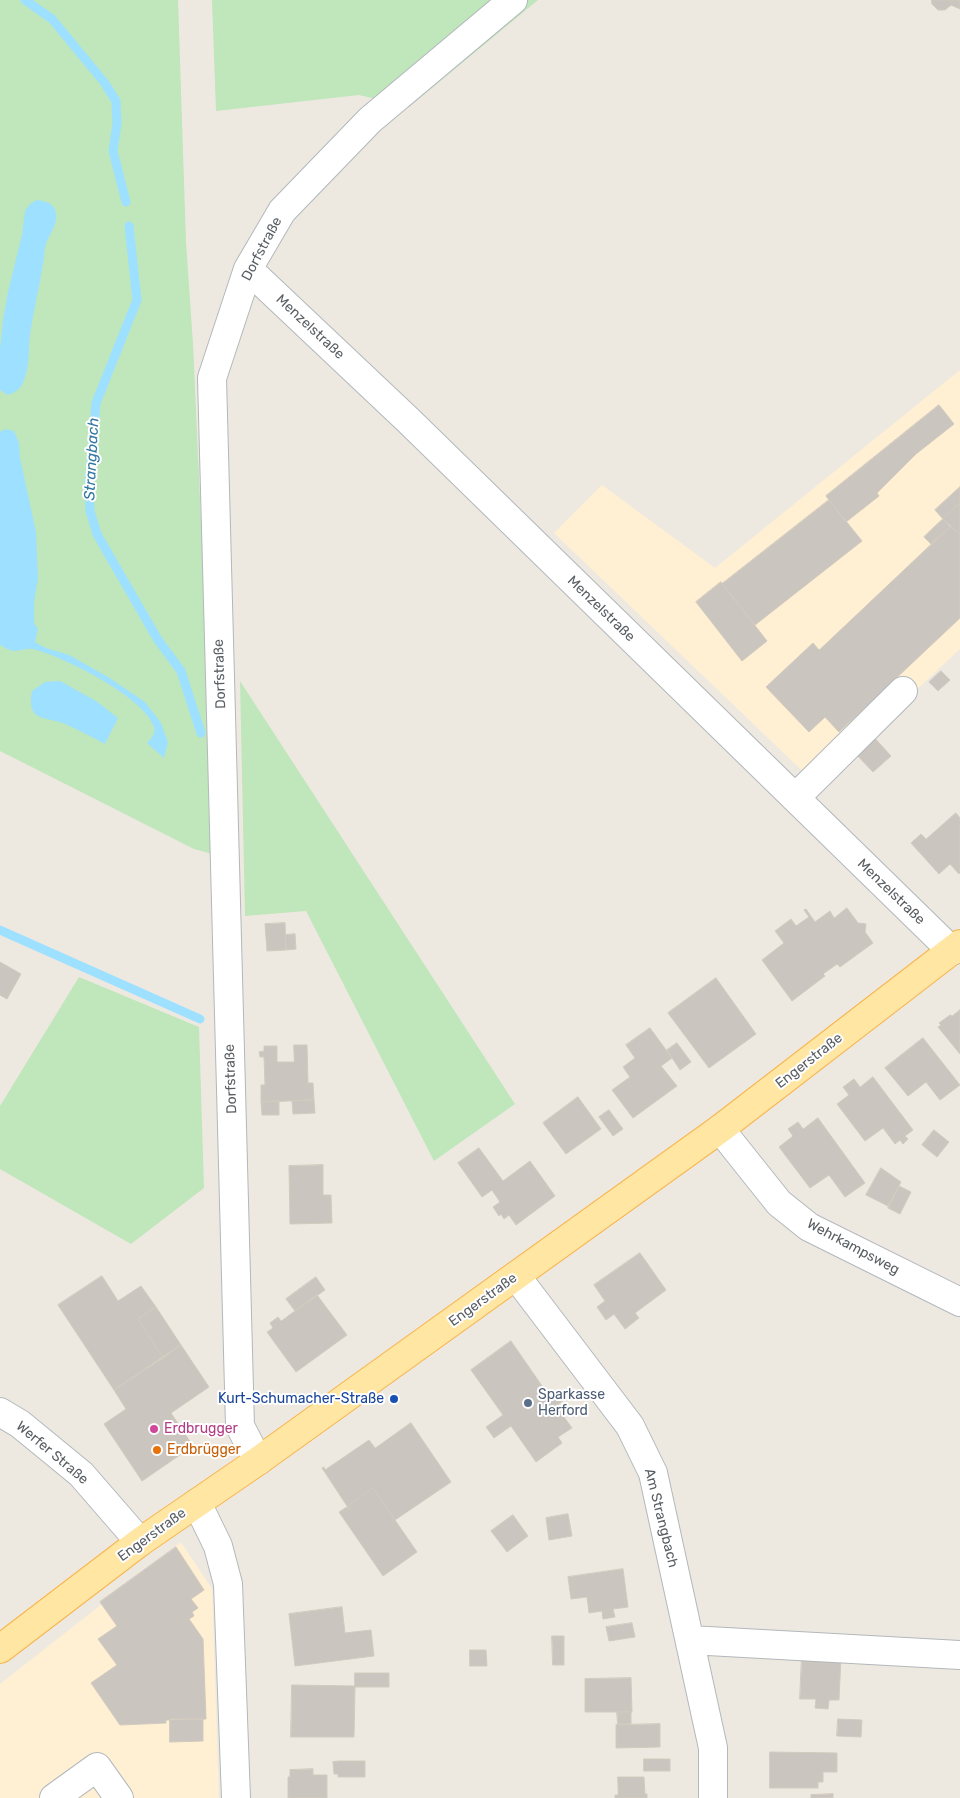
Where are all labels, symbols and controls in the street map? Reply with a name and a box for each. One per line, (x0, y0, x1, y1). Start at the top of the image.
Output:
street label: Dorfstraße (238, 214, 286, 284)
street label: Menzelstraße (272, 291, 348, 363)
water label: Strangbach (81, 417, 103, 501)
street label: Menzelstraße (564, 573, 638, 645)
street label: Dorfstraße (210, 639, 230, 709)
street label: Menzelstraße (854, 856, 928, 928)
street label: Engerstraße (772, 1030, 846, 1092)
street label: Dorfstraße (221, 1044, 241, 1114)
street label: Wehrkampsweg (804, 1216, 902, 1278)
street label: Engerstraße (446, 1270, 520, 1330)
place label: Sparkasse Herford (538, 1387, 605, 1420)
place label: Kurt-Schumacher-Straße (218, 1391, 384, 1407)
marker: Kurt-Schumacher-Straße (388, 1393, 400, 1405)
marker: Sparkasse Herford (522, 1397, 534, 1409)
street label: Werfer Straße (12, 1418, 92, 1488)
place label: Erdbrugger (164, 1421, 238, 1437)
marker: Erdbrugger (148, 1423, 160, 1435)
place label: Erdbrügger (167, 1442, 241, 1458)
marker: Erdbrügger (151, 1444, 163, 1456)
street label: Am Strangbach (641, 1467, 681, 1569)
street label: Engerstraße (115, 1505, 189, 1565)

